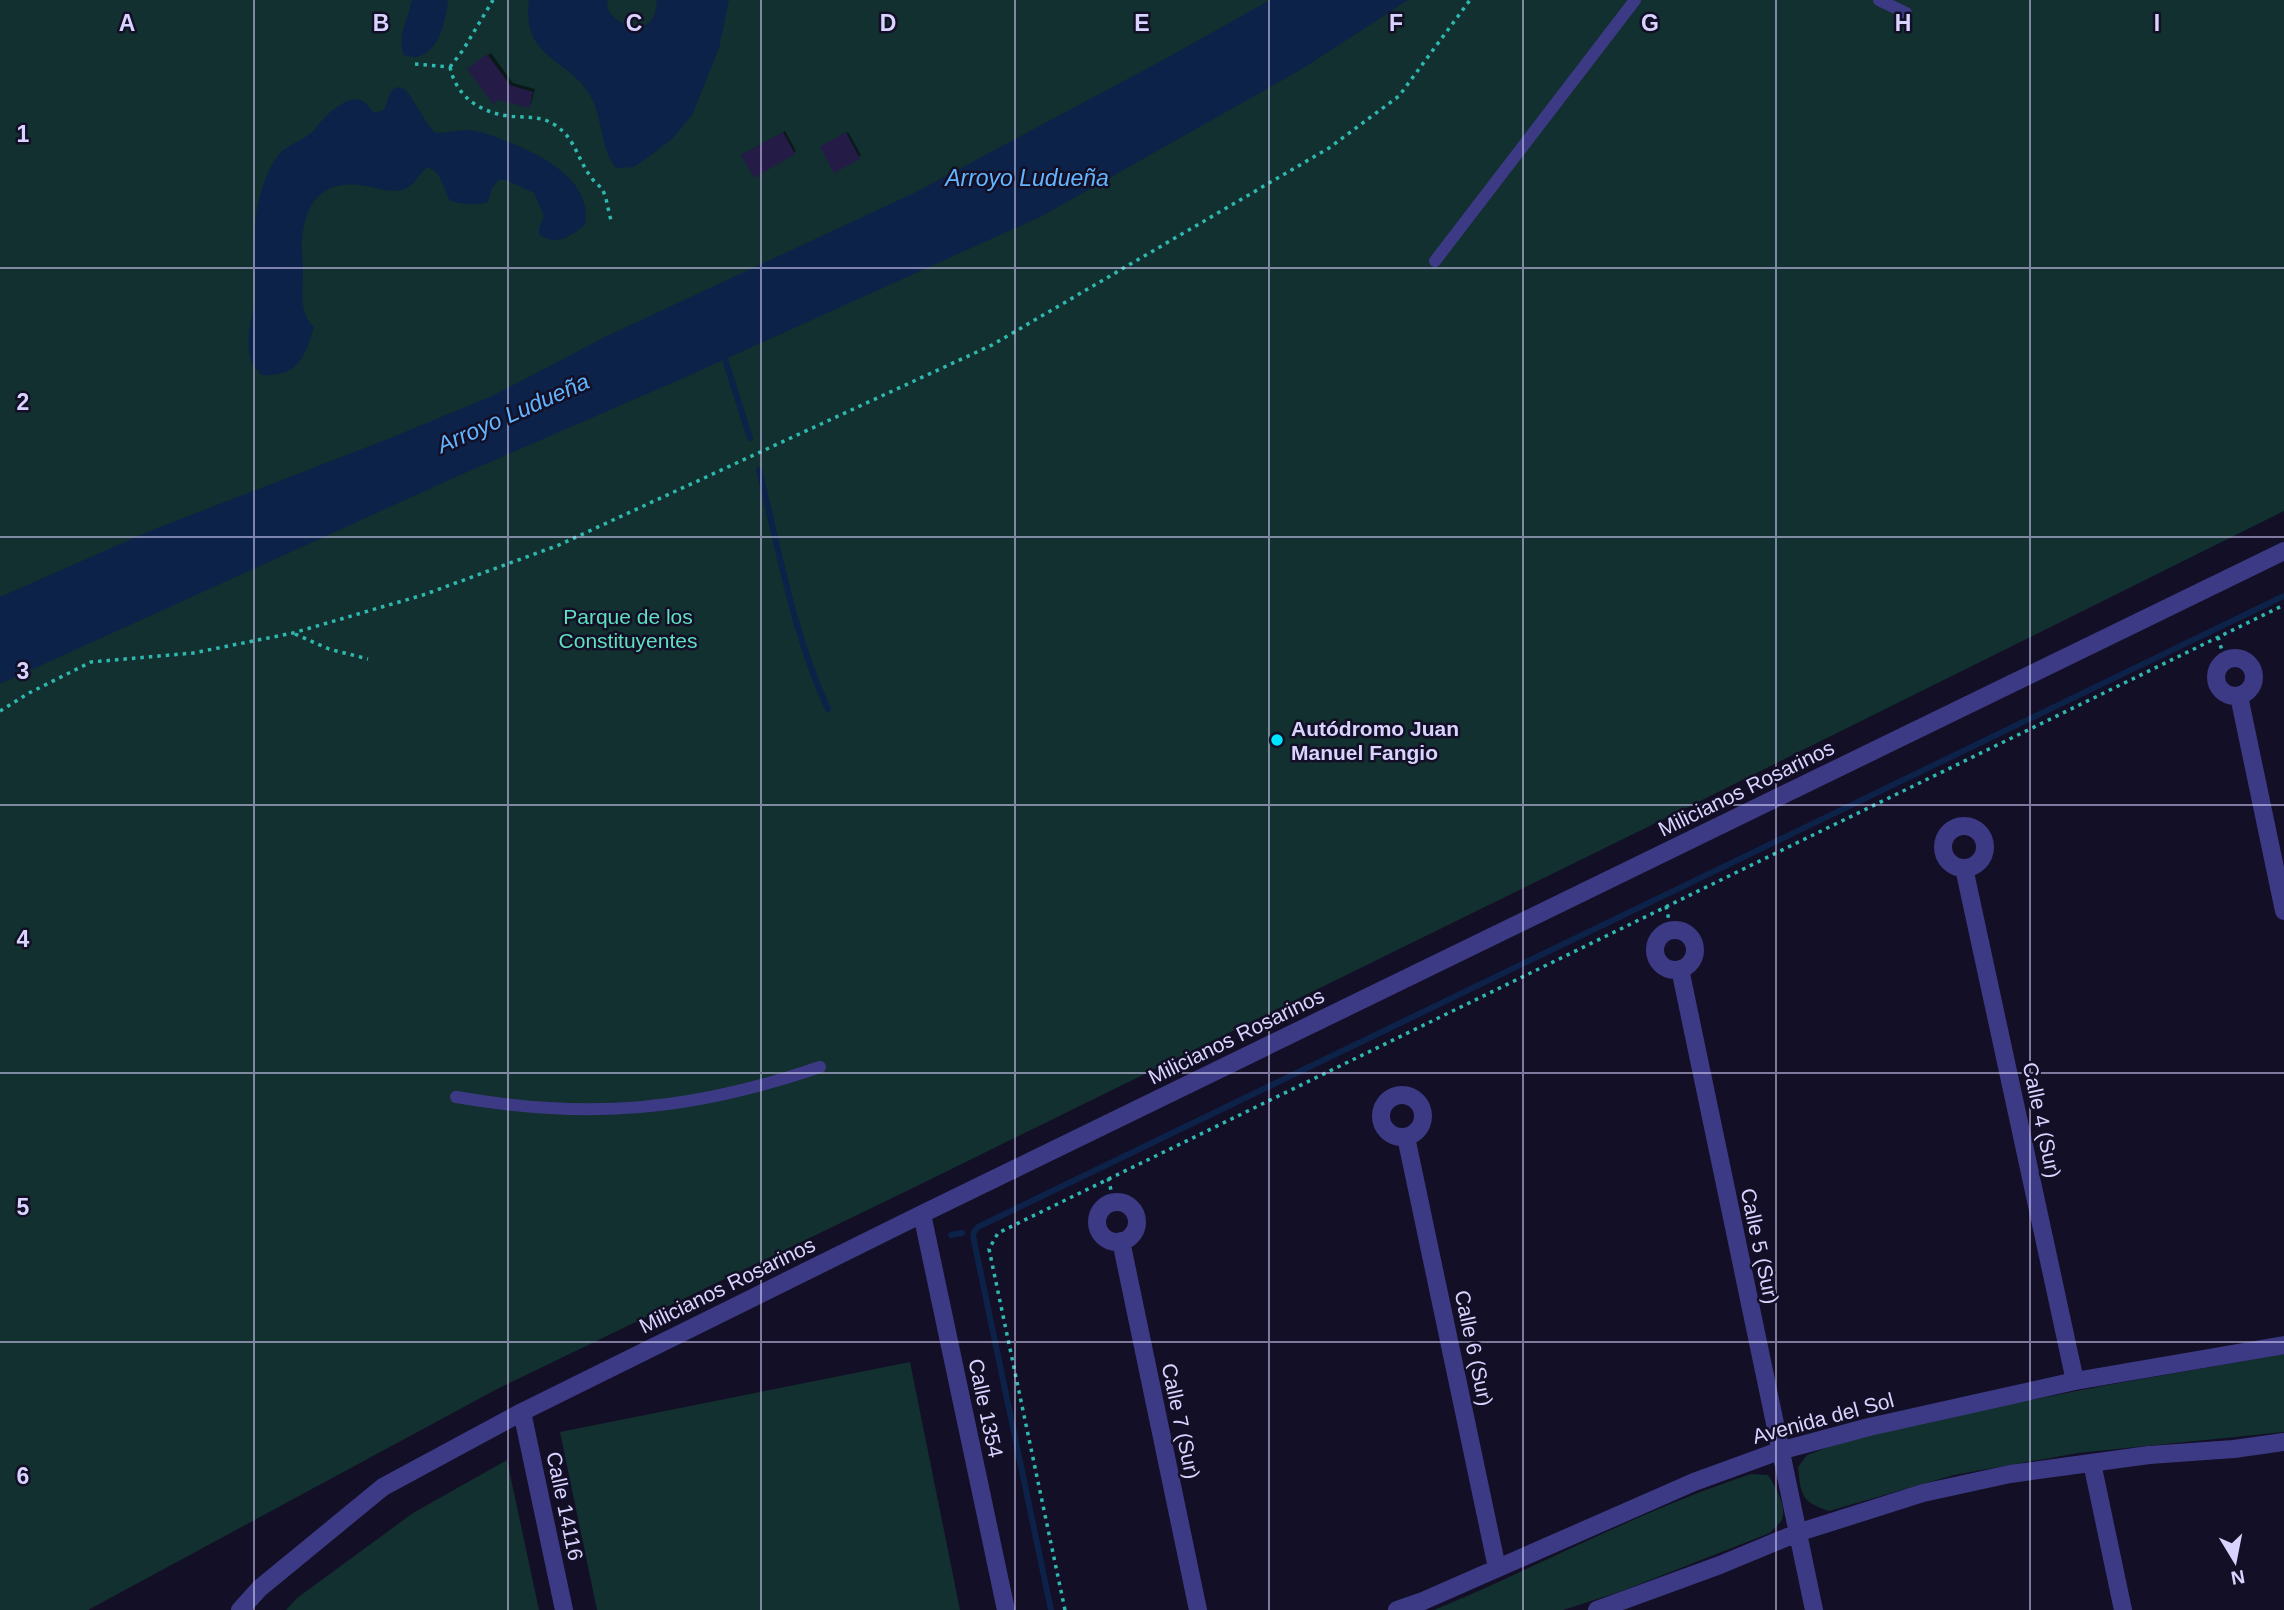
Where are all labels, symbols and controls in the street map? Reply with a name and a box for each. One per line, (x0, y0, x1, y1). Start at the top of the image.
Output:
text: A (119, 10, 135, 36)
text: B (373, 10, 389, 36)
text: C (626, 10, 642, 36)
text: D (880, 10, 896, 36)
text: E (1134, 10, 1150, 36)
text: F (1389, 10, 1403, 36)
text: G (1641, 10, 1659, 36)
text: H (1895, 10, 1911, 36)
text: I (2154, 10, 2160, 36)
text: 1 (17, 121, 30, 147)
water label: Arroyo Ludueña (943, 165, 1109, 191)
water label: Arroyo Ludueña (431, 368, 593, 459)
text: 2 (17, 389, 29, 415)
park label: Parque de los Constituyentes (559, 605, 697, 652)
text: 3 (17, 658, 29, 684)
place label: Autódromo Juan Manuel Fangio (1291, 717, 1459, 764)
marker: Autódromo Juan Manuel Fangio (1269, 732, 1285, 748)
street label: Milicianos Rosarinos (1654, 735, 1838, 841)
text: 4 (17, 926, 30, 952)
street label: Milicianos Rosarinos (1144, 983, 1328, 1089)
street label: Calle 4 (Sur) (2018, 1060, 2066, 1180)
street label: Calle 5 (Sur) (1736, 1186, 1784, 1306)
text: 5 (17, 1194, 30, 1220)
street label: Milicianos Rosarinos (635, 1232, 819, 1338)
street label: Calle 6 (Sur) (1450, 1288, 1498, 1408)
street label: Calle 1354 (964, 1357, 1008, 1460)
street label: Calle 7 (Sur) (1157, 1361, 1205, 1481)
street label: Avenida del Sol (1750, 1388, 1896, 1448)
street label: Calle 14116 (542, 1450, 588, 1562)
text: 6 (17, 1463, 29, 1489)
north arrow (2200, 1526, 2270, 1596)
text: N (2229, 1566, 2246, 1589)

